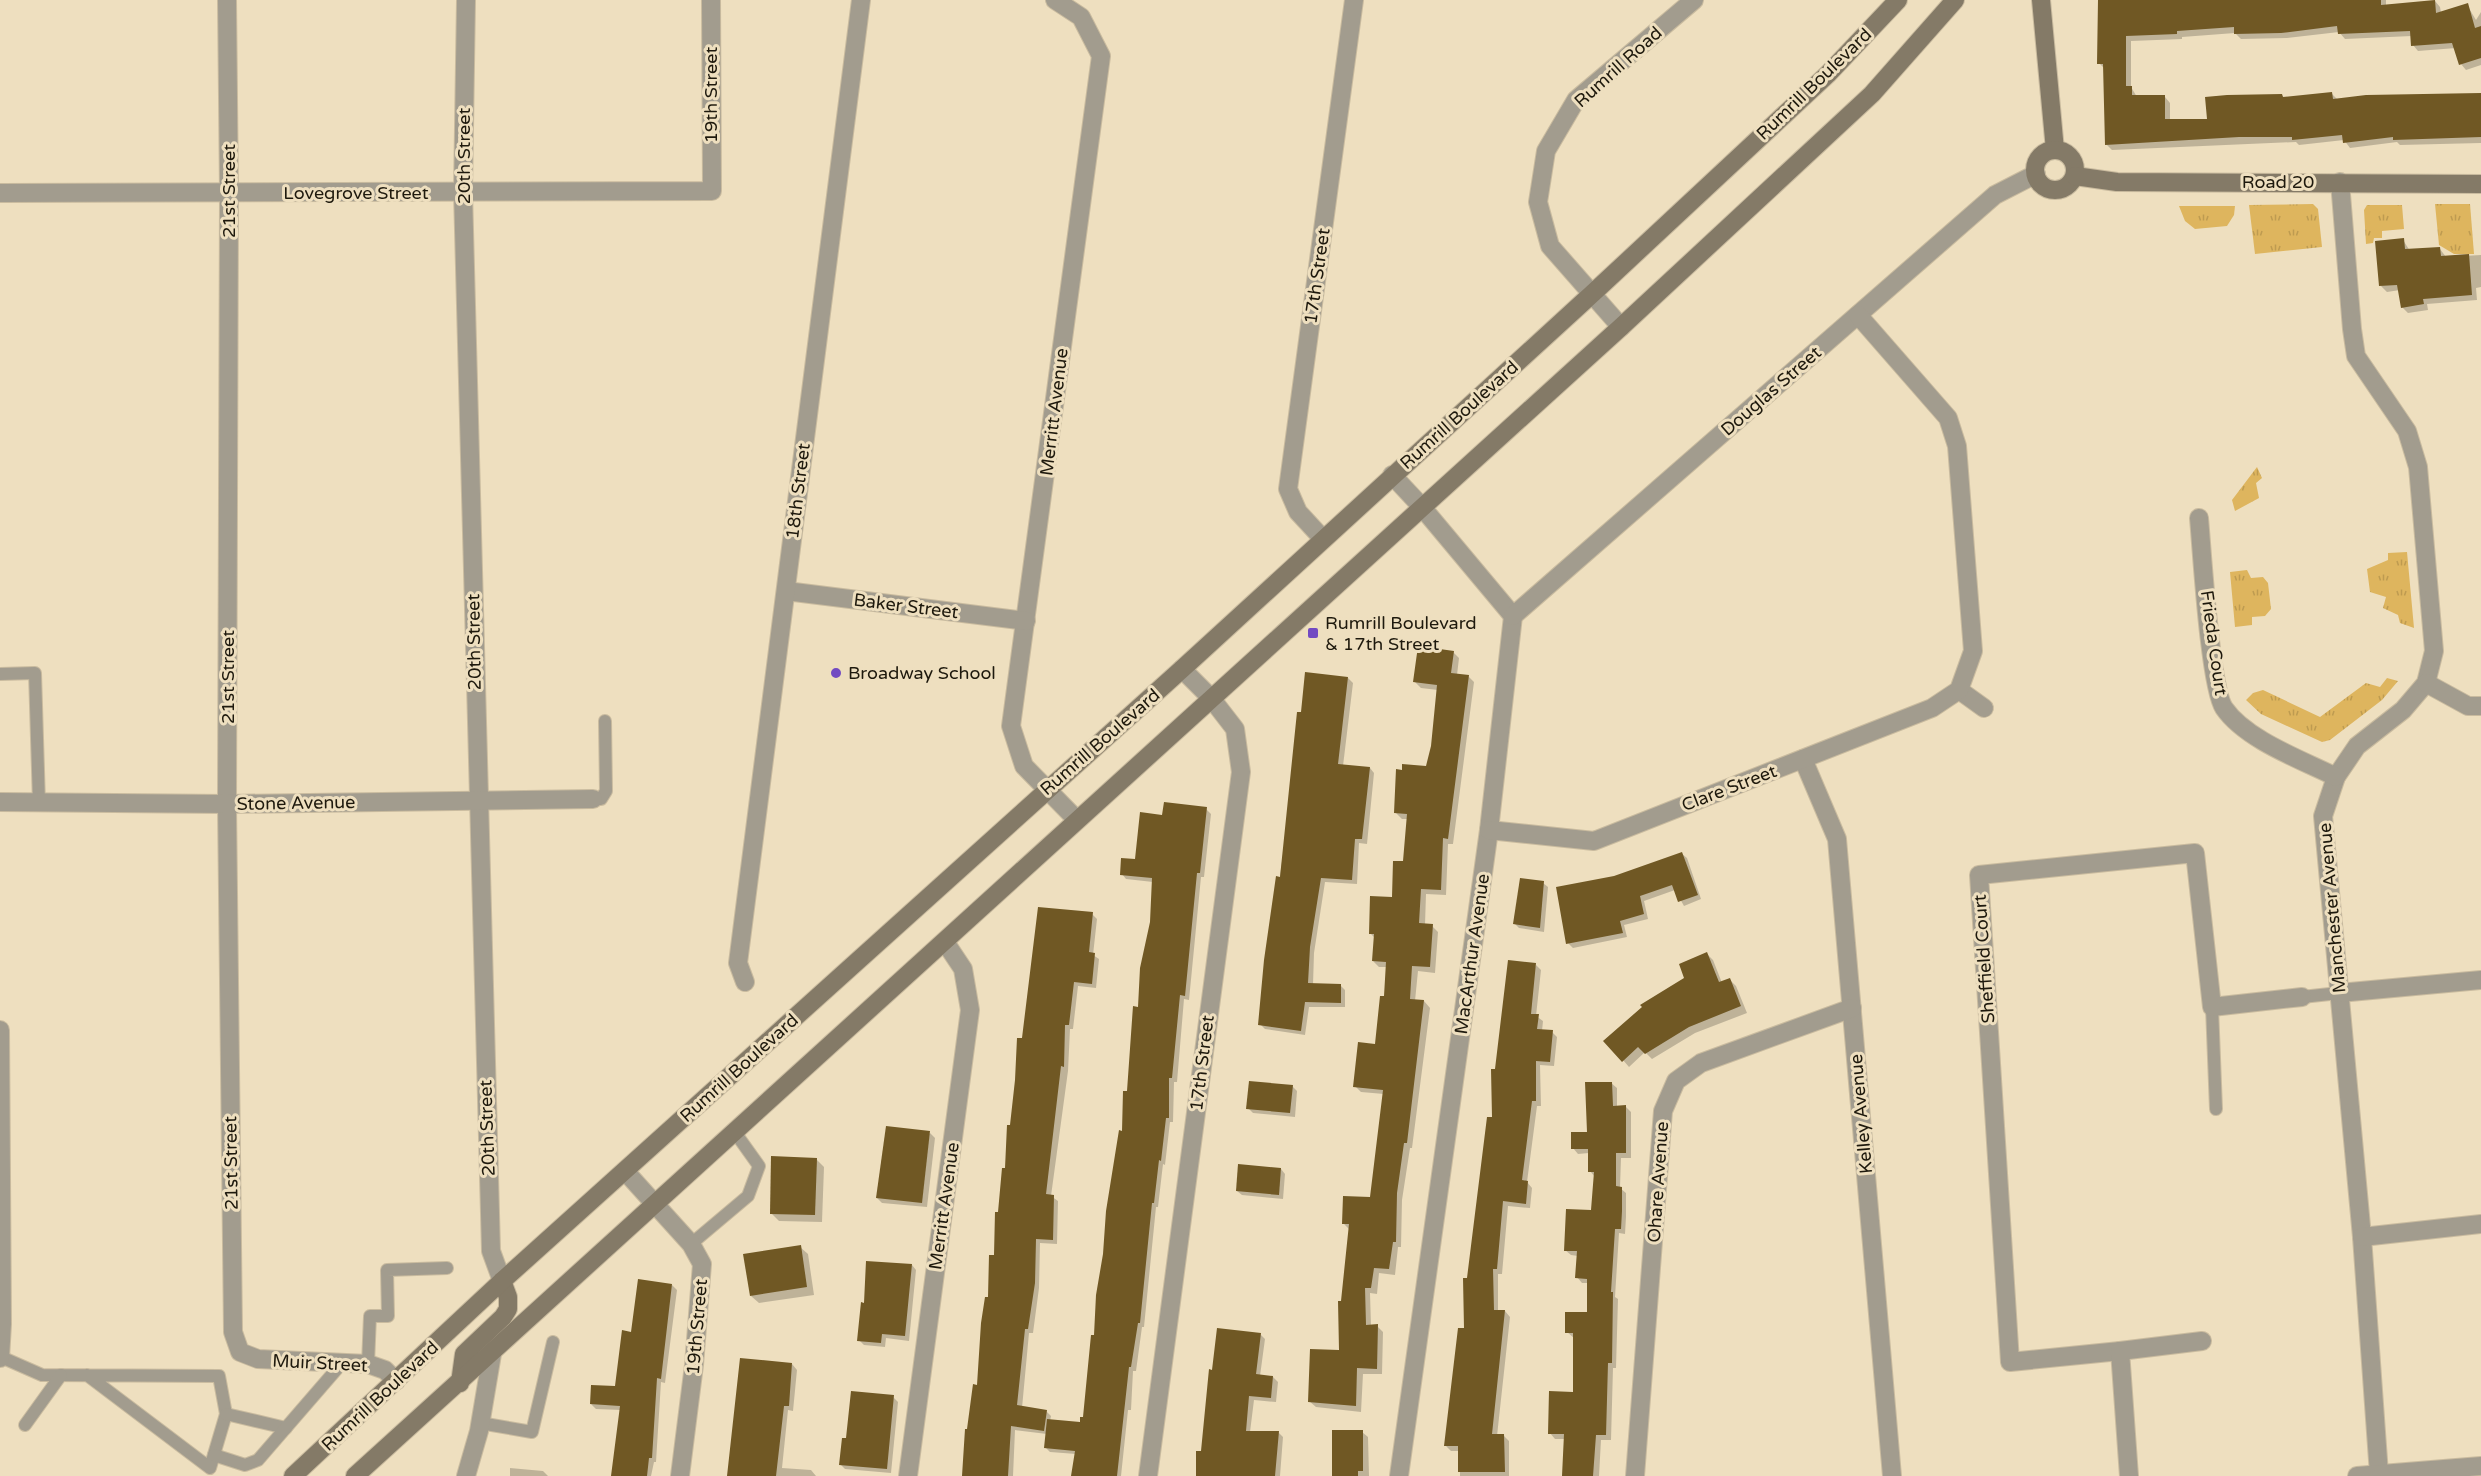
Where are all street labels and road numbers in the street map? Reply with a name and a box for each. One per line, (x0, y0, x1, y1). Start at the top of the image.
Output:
street label: Rumrill Road (1570, 22, 1666, 112)
street label: Rumrill Boulevard (1752, 23, 1876, 145)
street label: 19th Street (700, 47, 722, 143)
street label: 20th Street (453, 108, 475, 204)
street label: 21st Street (218, 144, 240, 238)
street label: Road 20 (2242, 171, 2314, 193)
street label: Lovegrove Street (283, 182, 429, 204)
street label: 17th Street (1299, 227, 1335, 325)
street label: Douglas Street (1716, 341, 1826, 441)
street label: Merritt Avenue (1035, 347, 1073, 477)
street label: Rumrill Boulevard (1395, 356, 1523, 474)
street label: 18th Street (781, 442, 815, 540)
street label: Baker Street (852, 589, 960, 623)
street label: Frieda Court (2196, 589, 2232, 697)
street label: 20th Street (462, 593, 486, 690)
street label: 21st Street (217, 630, 239, 724)
street label: Rumrill Boulevard (1036, 684, 1164, 800)
street label: Clare Street (1678, 760, 1780, 816)
street label: Stone Avenue (236, 791, 356, 815)
street label: Manchester Avenue (2314, 822, 2350, 994)
street label: MacArthur Avenue (1450, 872, 1494, 1036)
street label: Sheffield Court (1969, 894, 1999, 1024)
street label: Rumrill Boulevard (675, 1009, 803, 1127)
street label: 17th Street (1185, 1014, 1219, 1112)
street label: Kelley Avenue (1845, 1053, 1877, 1175)
street label: 20th Street (474, 1079, 500, 1177)
street label: 21st Street (219, 1116, 243, 1210)
street label: Ohare Avenue (1643, 1121, 1673, 1243)
street label: Merritt Avenue (924, 1141, 964, 1271)
street label: 19th Street (682, 1278, 712, 1376)
street label: Rumrill Boulevard (317, 1336, 443, 1456)
street label: Muir Street (272, 1350, 368, 1376)

